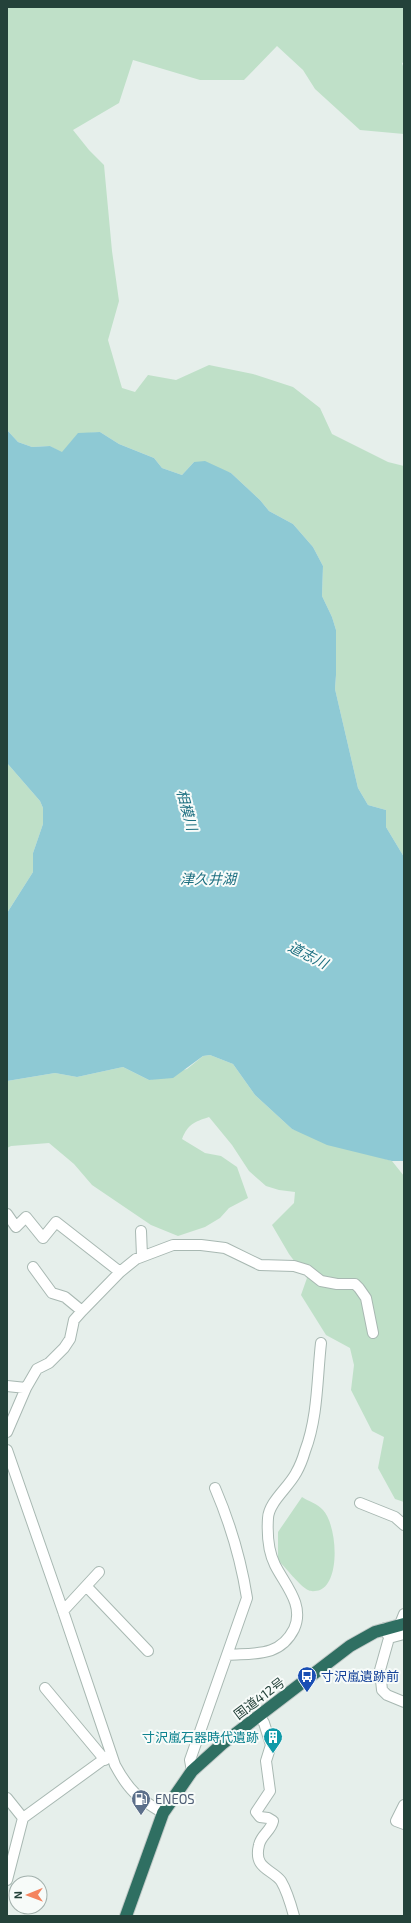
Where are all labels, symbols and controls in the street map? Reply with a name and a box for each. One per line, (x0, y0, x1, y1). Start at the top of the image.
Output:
water label: 相模川 (174, 787, 202, 834)
water label: 津久井湖 (180, 870, 238, 887)
water label: 道志川 (286, 937, 333, 973)
bus stop icon: 寸沢嵐遺跡前 (296, 1665, 318, 1693)
place label: 寸沢嵐遺跡前 (321, 1668, 399, 1684)
street label: 国道412号 (230, 1674, 288, 1722)
building icon: 寸沢嵐石器時代遺跡 (262, 1726, 284, 1754)
place label: 寸沢嵐石器時代遺跡 (142, 1729, 259, 1745)
fuel station icon: ENEOS (130, 1788, 152, 1816)
place label: ENEOS (155, 1791, 195, 1807)
north arrow (8, 1875, 48, 1915)
text: N (11, 1891, 24, 1899)

